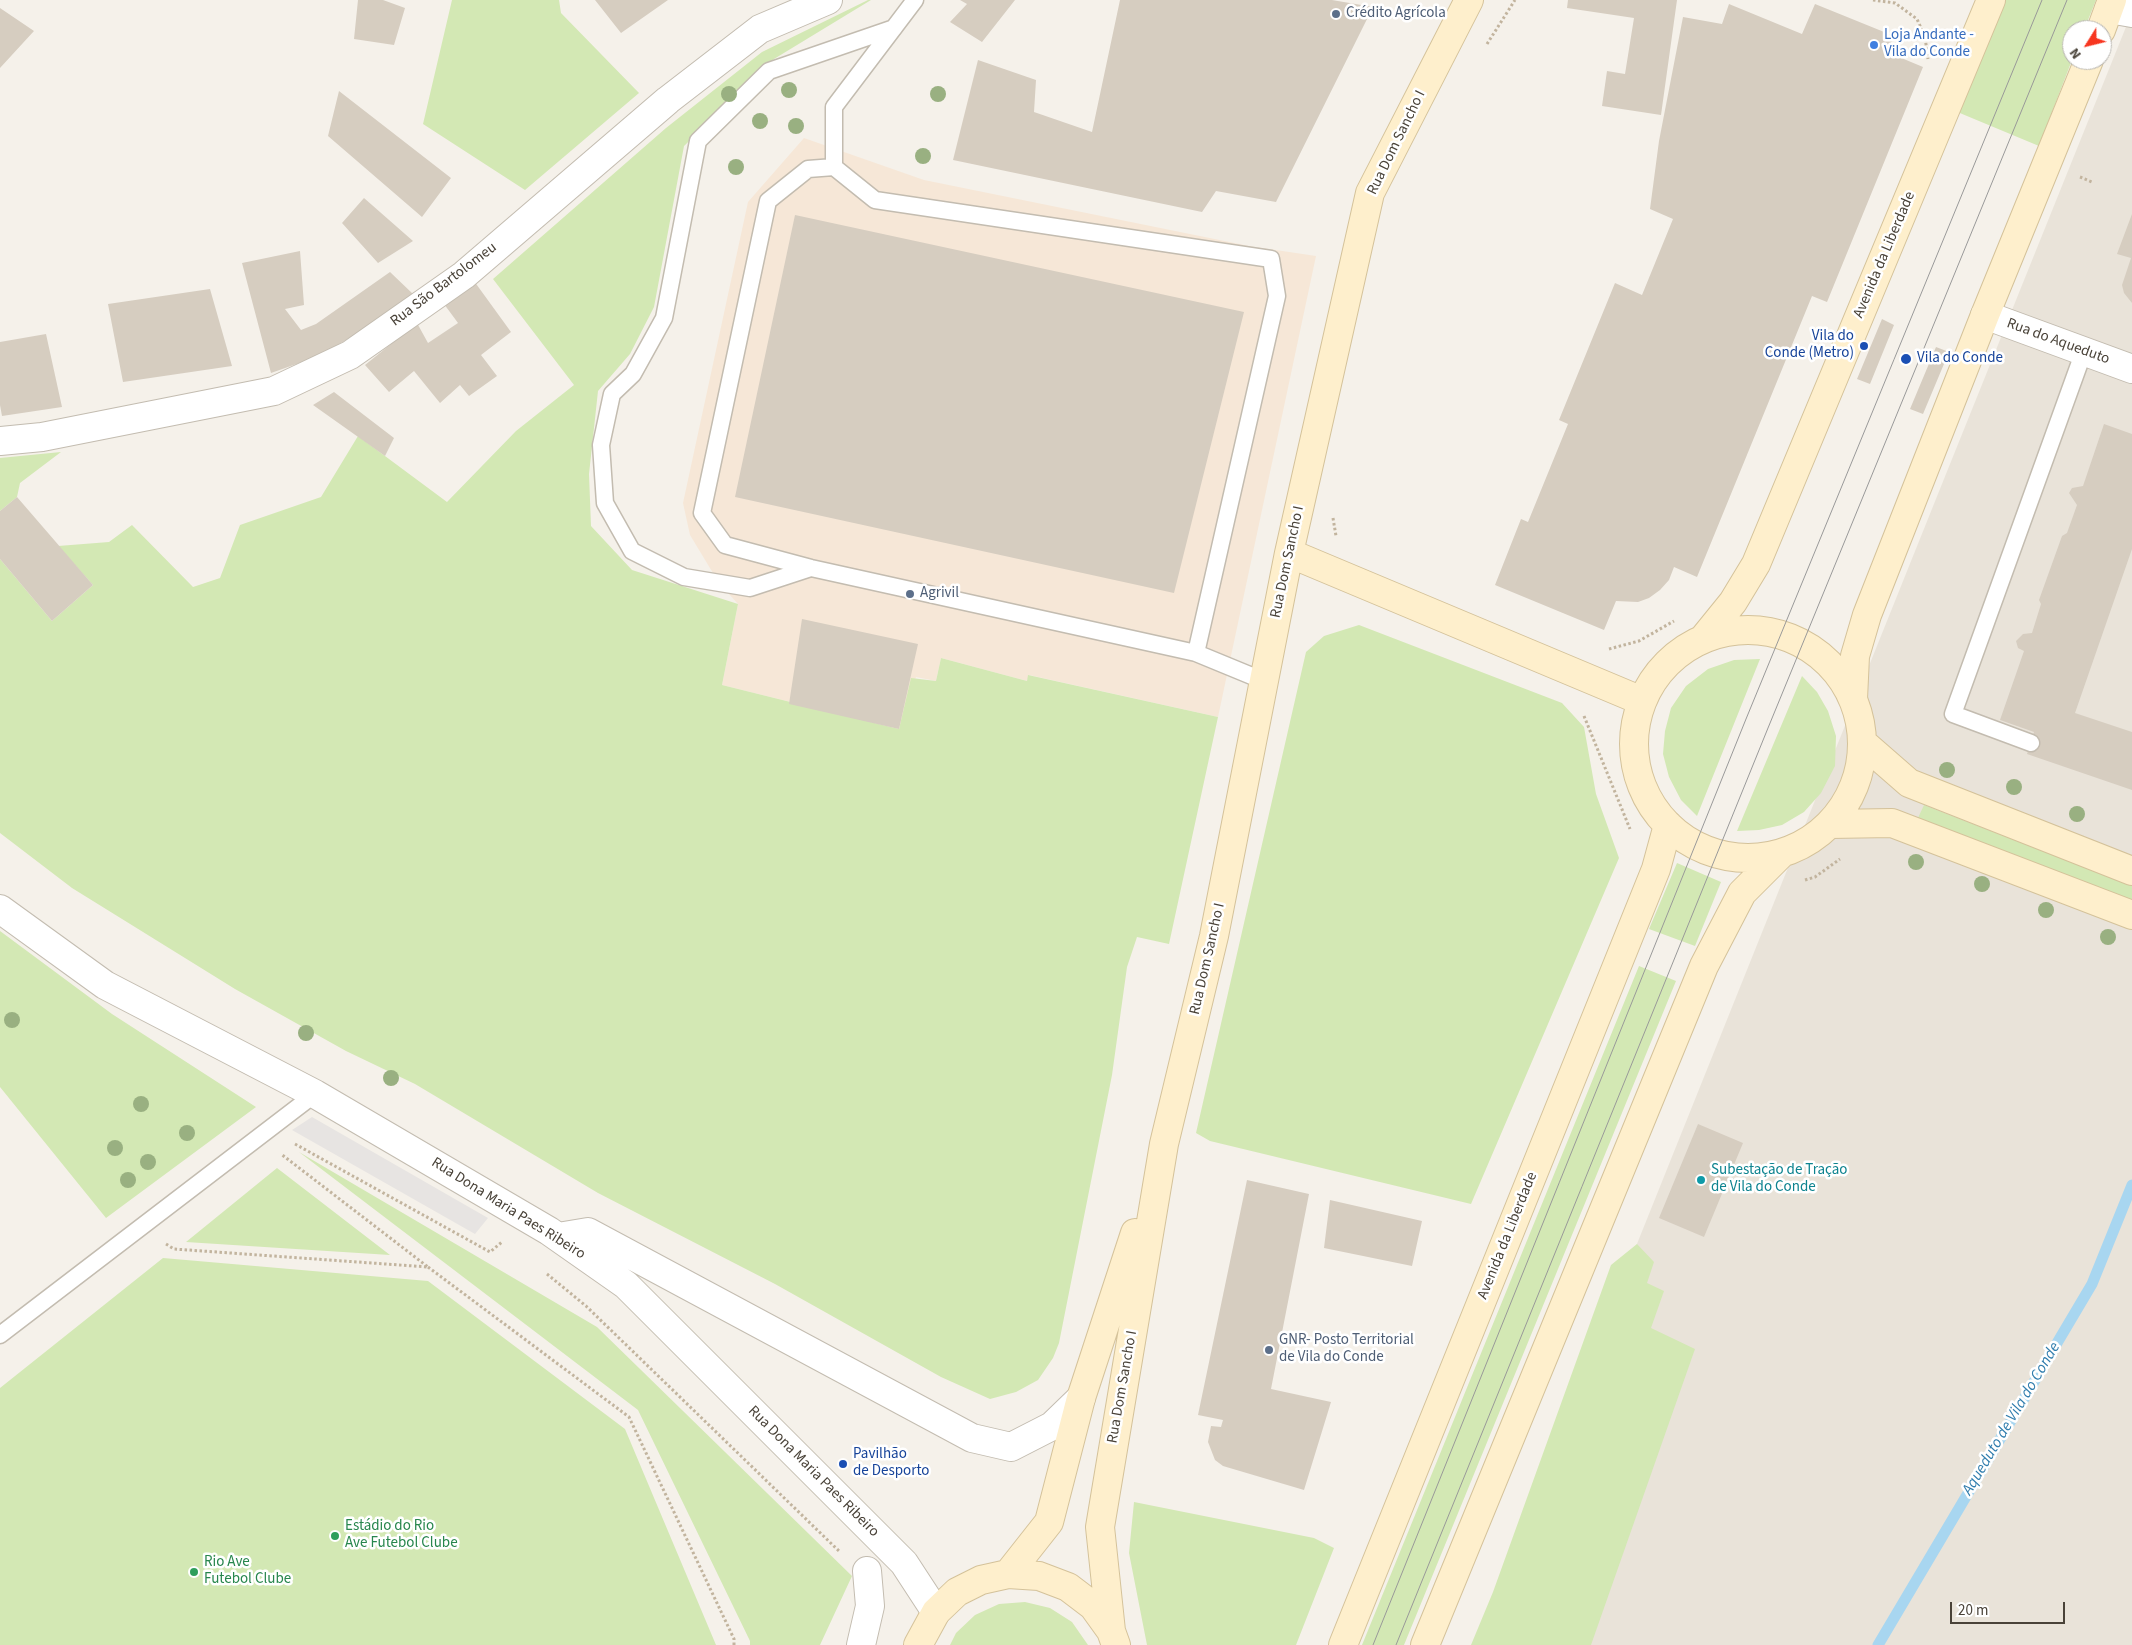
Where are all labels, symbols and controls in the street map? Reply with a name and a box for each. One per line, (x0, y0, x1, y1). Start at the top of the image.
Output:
place label: Crédito Agrícola (1346, 5, 1446, 23)
marker: Crédito Agrícola (1330, 8, 1342, 20)
north arrow (2062, 20, 2112, 70)
place label: Loja Andante - Vila do Conde (1884, 27, 1974, 62)
marker: Loja Andante - Vila do Conde (1868, 39, 1880, 51)
text: N (2065, 44, 2087, 63)
street label: Rua Dom Sancho I (1364, 88, 1430, 198)
street label: Avenida da Liberdade (1850, 189, 1920, 321)
street label: Rua São Bartolomeu (387, 239, 501, 331)
street label: Rua do Aqueduto (2004, 315, 2112, 369)
place label: Vila do Conde (Metro) (1765, 328, 1854, 363)
marker: Vila do Conde (Metro) (1858, 340, 1870, 352)
place label: Vila do Conde (1917, 350, 2003, 368)
marker: Vila do Conde (1899, 352, 1913, 366)
street label: Rua Dom Sancho I (1267, 504, 1309, 620)
place label: Agrivil (920, 585, 959, 603)
marker: Agrivil (904, 588, 916, 600)
street label: Rua Dom Sancho I (1186, 901, 1230, 1017)
street label: Rua Dona Maria Paes Ribeiro (428, 1154, 588, 1264)
place label: Subestação de Tração de Vila do Conde (1711, 1162, 1847, 1197)
street label: Avenida da Liberdade (1474, 1170, 1542, 1302)
marker: Subestação de Tração de Vila do Conde (1695, 1174, 1707, 1186)
street label: Rua Dom Sancho I (1104, 1329, 1142, 1445)
place label: GNR- Posto Territorial de Vila do Conde (1279, 1332, 1414, 1367)
water label: Aqueduto de Vila do Conde (1959, 1339, 2065, 1499)
marker: GNR- Posto Territorial de Vila do Conde (1263, 1344, 1275, 1356)
street label: Rua Dona Maria Paes Ribeiro (744, 1403, 882, 1541)
place label: Pavilhão de Desporto (853, 1446, 929, 1481)
marker: Pavilhão de Desporto (837, 1458, 849, 1470)
place label: Estádio do Rio Ave Futebol Clube (345, 1518, 458, 1553)
marker: Estádio do Rio Ave Futebol Clube (329, 1530, 341, 1542)
place label: Rio Ave Futebol Clube (204, 1554, 291, 1589)
marker: Rio Ave Futebol Clube (188, 1566, 200, 1578)
scale bar (1952, 1592, 2067, 1624)
text: 20 m (1958, 1600, 1988, 1621)

